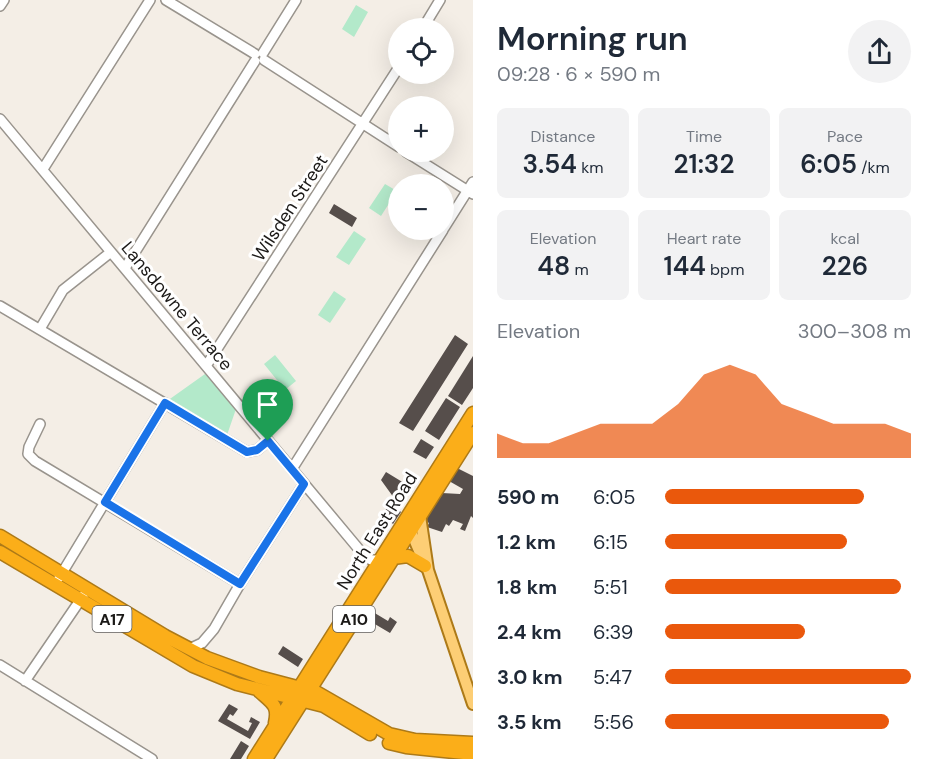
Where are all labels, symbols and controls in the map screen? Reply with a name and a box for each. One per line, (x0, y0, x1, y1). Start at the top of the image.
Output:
text: Morning run (497, 17, 688, 60)
map controls (388, 18, 454, 240)
button: locate (388, 18, 454, 84)
button: share (848, 20, 911, 83)
text: 09:28 · 6 × 590 m (497, 61, 660, 87)
button: + (388, 96, 454, 162)
text: Distance (531, 126, 595, 147)
text: Time (686, 126, 722, 147)
text: Pace (827, 126, 863, 147)
text: 3.54 (523, 147, 577, 181)
text: 21:32 (674, 147, 734, 181)
text: 6:05 (800, 147, 857, 181)
street label: Wilsden Street (247, 150, 333, 266)
text: km (577, 157, 603, 178)
text: /km (857, 157, 890, 178)
button: − (388, 174, 454, 240)
text: Elevation (530, 228, 596, 249)
text: Heart rate (667, 228, 741, 249)
text: kcal (831, 228, 859, 249)
street label: Lansdowne Terrace (116, 236, 238, 376)
text: 48 (537, 249, 570, 283)
text: 144 (664, 249, 706, 283)
text: 226 (822, 249, 868, 283)
text: m (570, 259, 589, 280)
text: bpm (706, 259, 744, 280)
text: Elevation (497, 318, 580, 344)
text: 300–308 m (798, 318, 911, 344)
pin (242, 379, 293, 441)
icon: arrive (251, 388, 284, 421)
street label: North East Road (331, 468, 423, 594)
text: 590 m (497, 484, 559, 510)
text: 6:05 (593, 484, 635, 510)
text: 1.2 km (497, 529, 556, 555)
text: 6:15 (593, 529, 628, 555)
text: 1.8 km (497, 574, 557, 600)
text: 5:51 (593, 574, 628, 600)
road number: A17 (92, 606, 132, 632)
road number: A10 (333, 606, 375, 632)
text: 2.4 km (497, 619, 562, 645)
text: 6:39 (593, 619, 633, 645)
text: 3.0 km (497, 664, 562, 690)
text: 5:47 (593, 664, 632, 690)
text: 3.5 km (497, 709, 562, 735)
text: 5:56 (593, 709, 634, 735)

